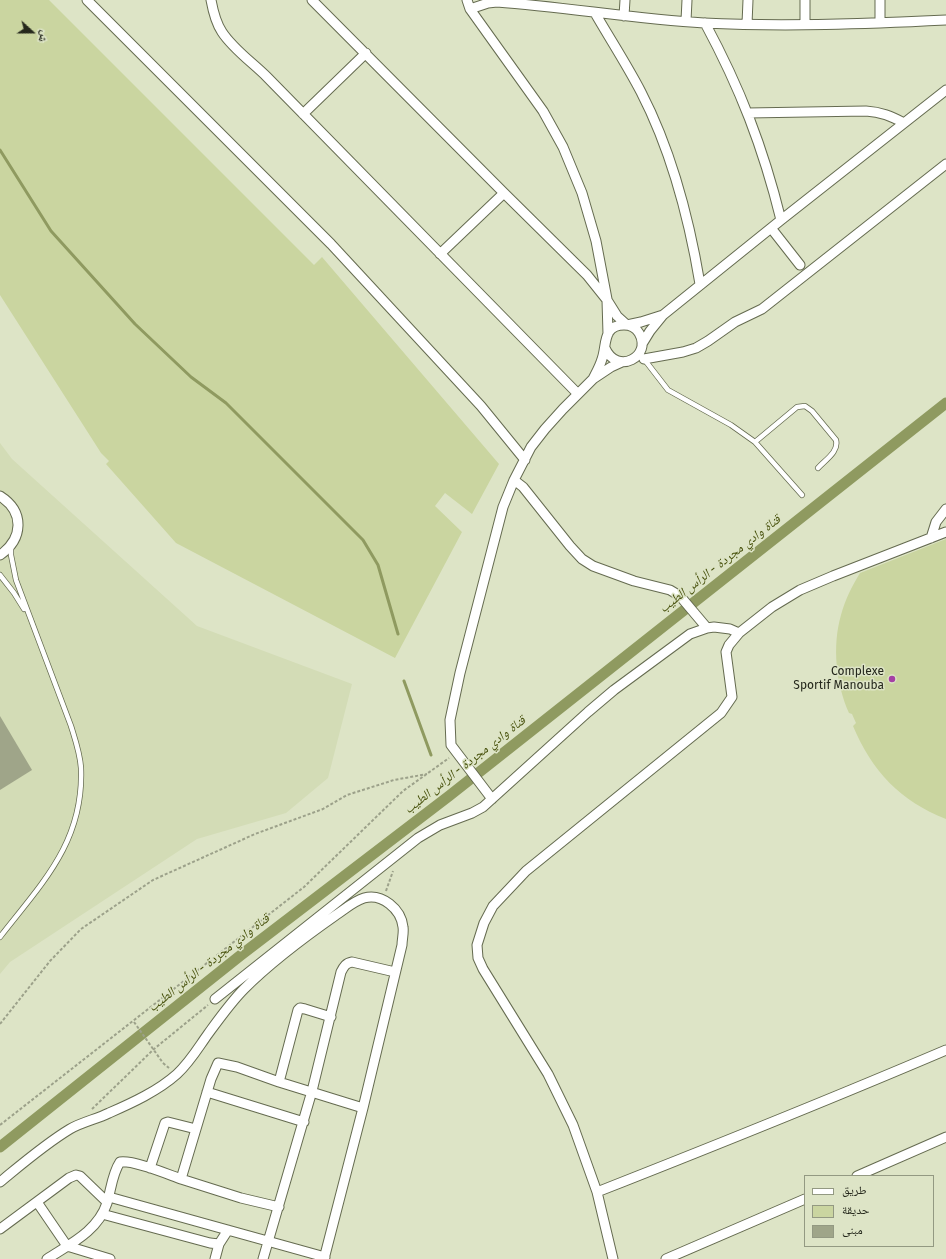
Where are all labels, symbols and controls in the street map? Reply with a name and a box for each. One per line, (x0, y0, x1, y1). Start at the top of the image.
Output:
north arrow (12, 12, 52, 52)
text: ش (36, 29, 52, 44)
water label: قناة وادي مجردة - الرأس الطيب (656, 512, 784, 616)
place label: Complexe Sportif Manouba (793, 665, 884, 693)
marker: Complexe Sportif Manouba (887, 674, 897, 684)
water label: قناة وادي مجردة - الرأس الطيب (401, 713, 529, 817)
water label: قناة وادي مجردة - الرأس الطيب (145, 911, 273, 1015)
legend (804, 1175, 934, 1247)
text: طريق (842, 1183, 867, 1197)
text: حديقة (842, 1203, 870, 1217)
text: مبنى (842, 1223, 863, 1237)

